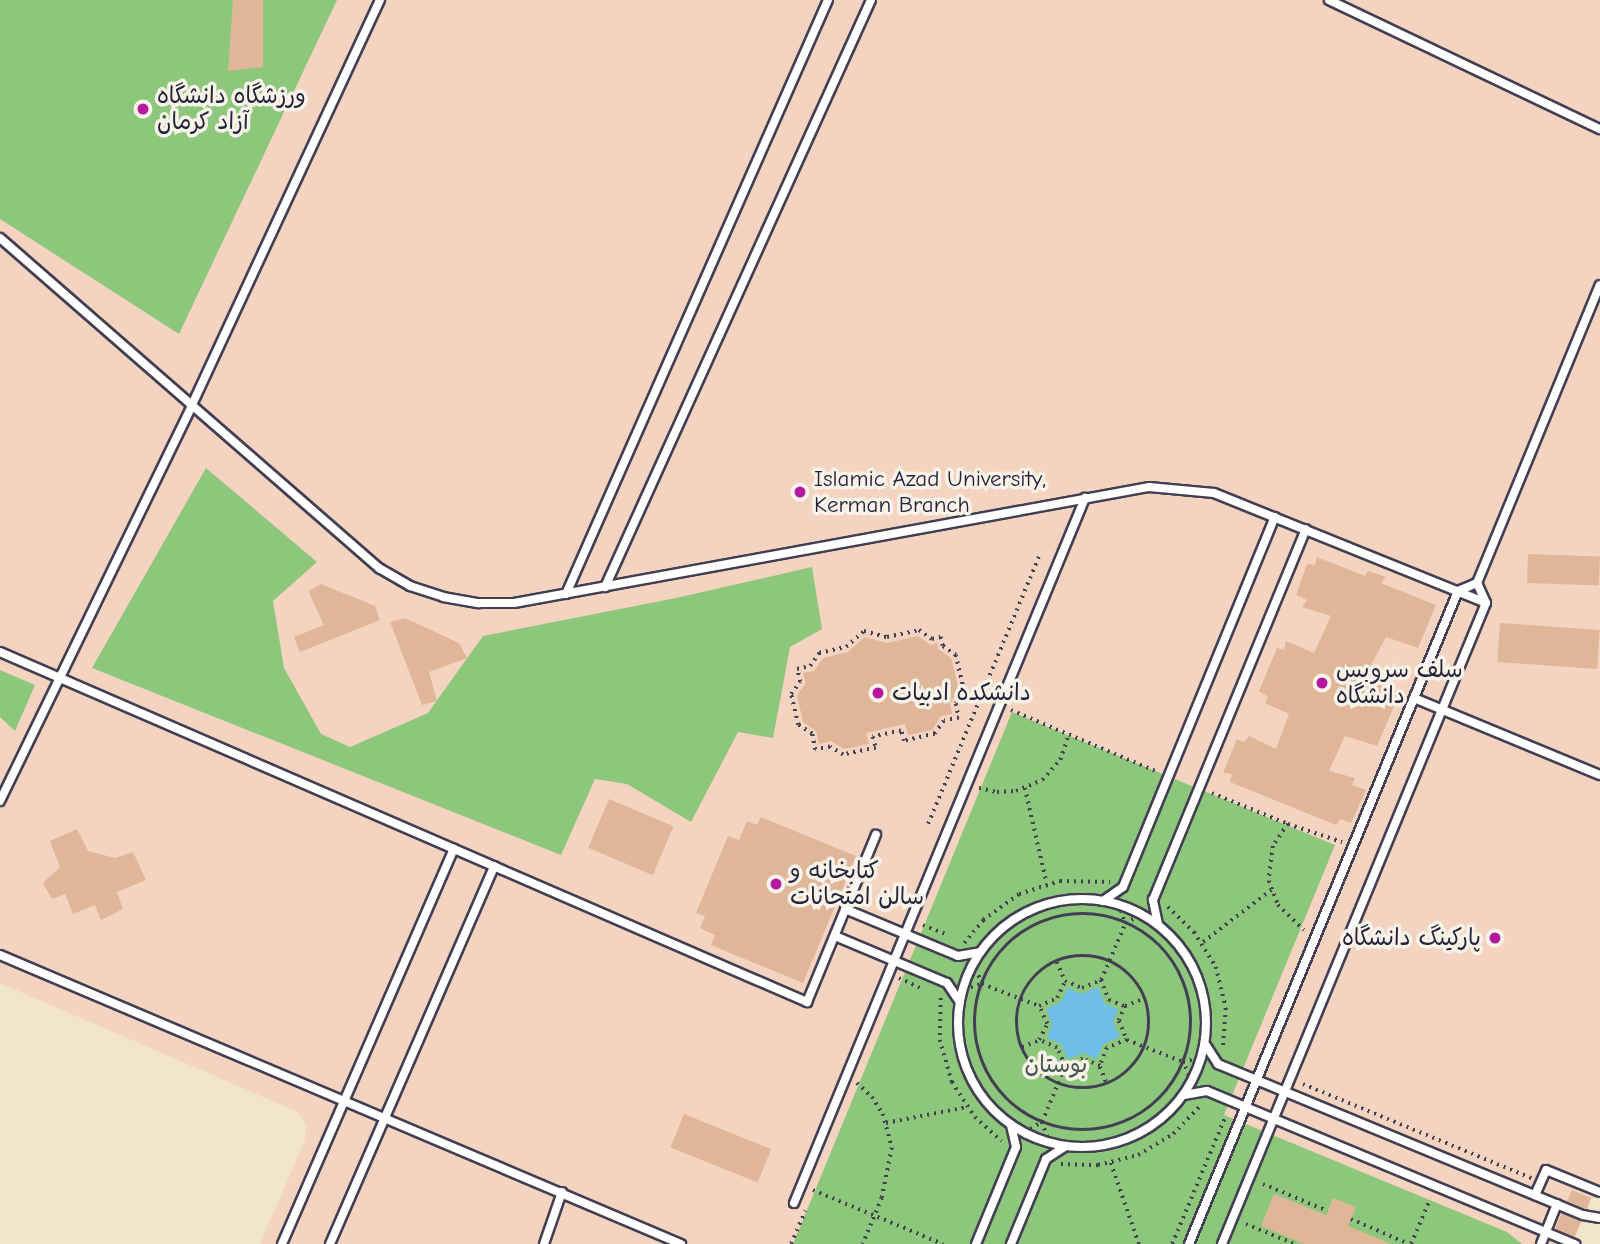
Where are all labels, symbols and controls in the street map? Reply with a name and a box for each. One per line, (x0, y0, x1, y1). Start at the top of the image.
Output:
place label: ورزشگاه دانشگاه آزاد کرمان (157, 82, 306, 136)
marker: ورزشگاه دانشگاه آزاد کرمان (135, 101, 151, 117)
place label: Islamic Azad University, Kerman Branch (814, 465, 1046, 519)
marker: Islamic Azad University, Kerman Branch (792, 484, 808, 500)
place label: سلف سرویس دانشگاه (1336, 656, 1463, 710)
marker: سلف سرویس دانشگاه (1314, 675, 1330, 691)
place label: دانشکده ادبیات (892, 679, 1031, 707)
marker: دانشکده ادبیات (870, 685, 886, 701)
place label: کتابخانه و سالن امتحانات (790, 857, 924, 911)
marker: کتابخانه و سالن امتحانات (768, 876, 784, 892)
place label: پارکینگ دانشگاه (1342, 924, 1481, 952)
marker: پارکینگ دانشگاه (1487, 930, 1503, 946)
park label: بوستان (1025, 1051, 1087, 1079)

